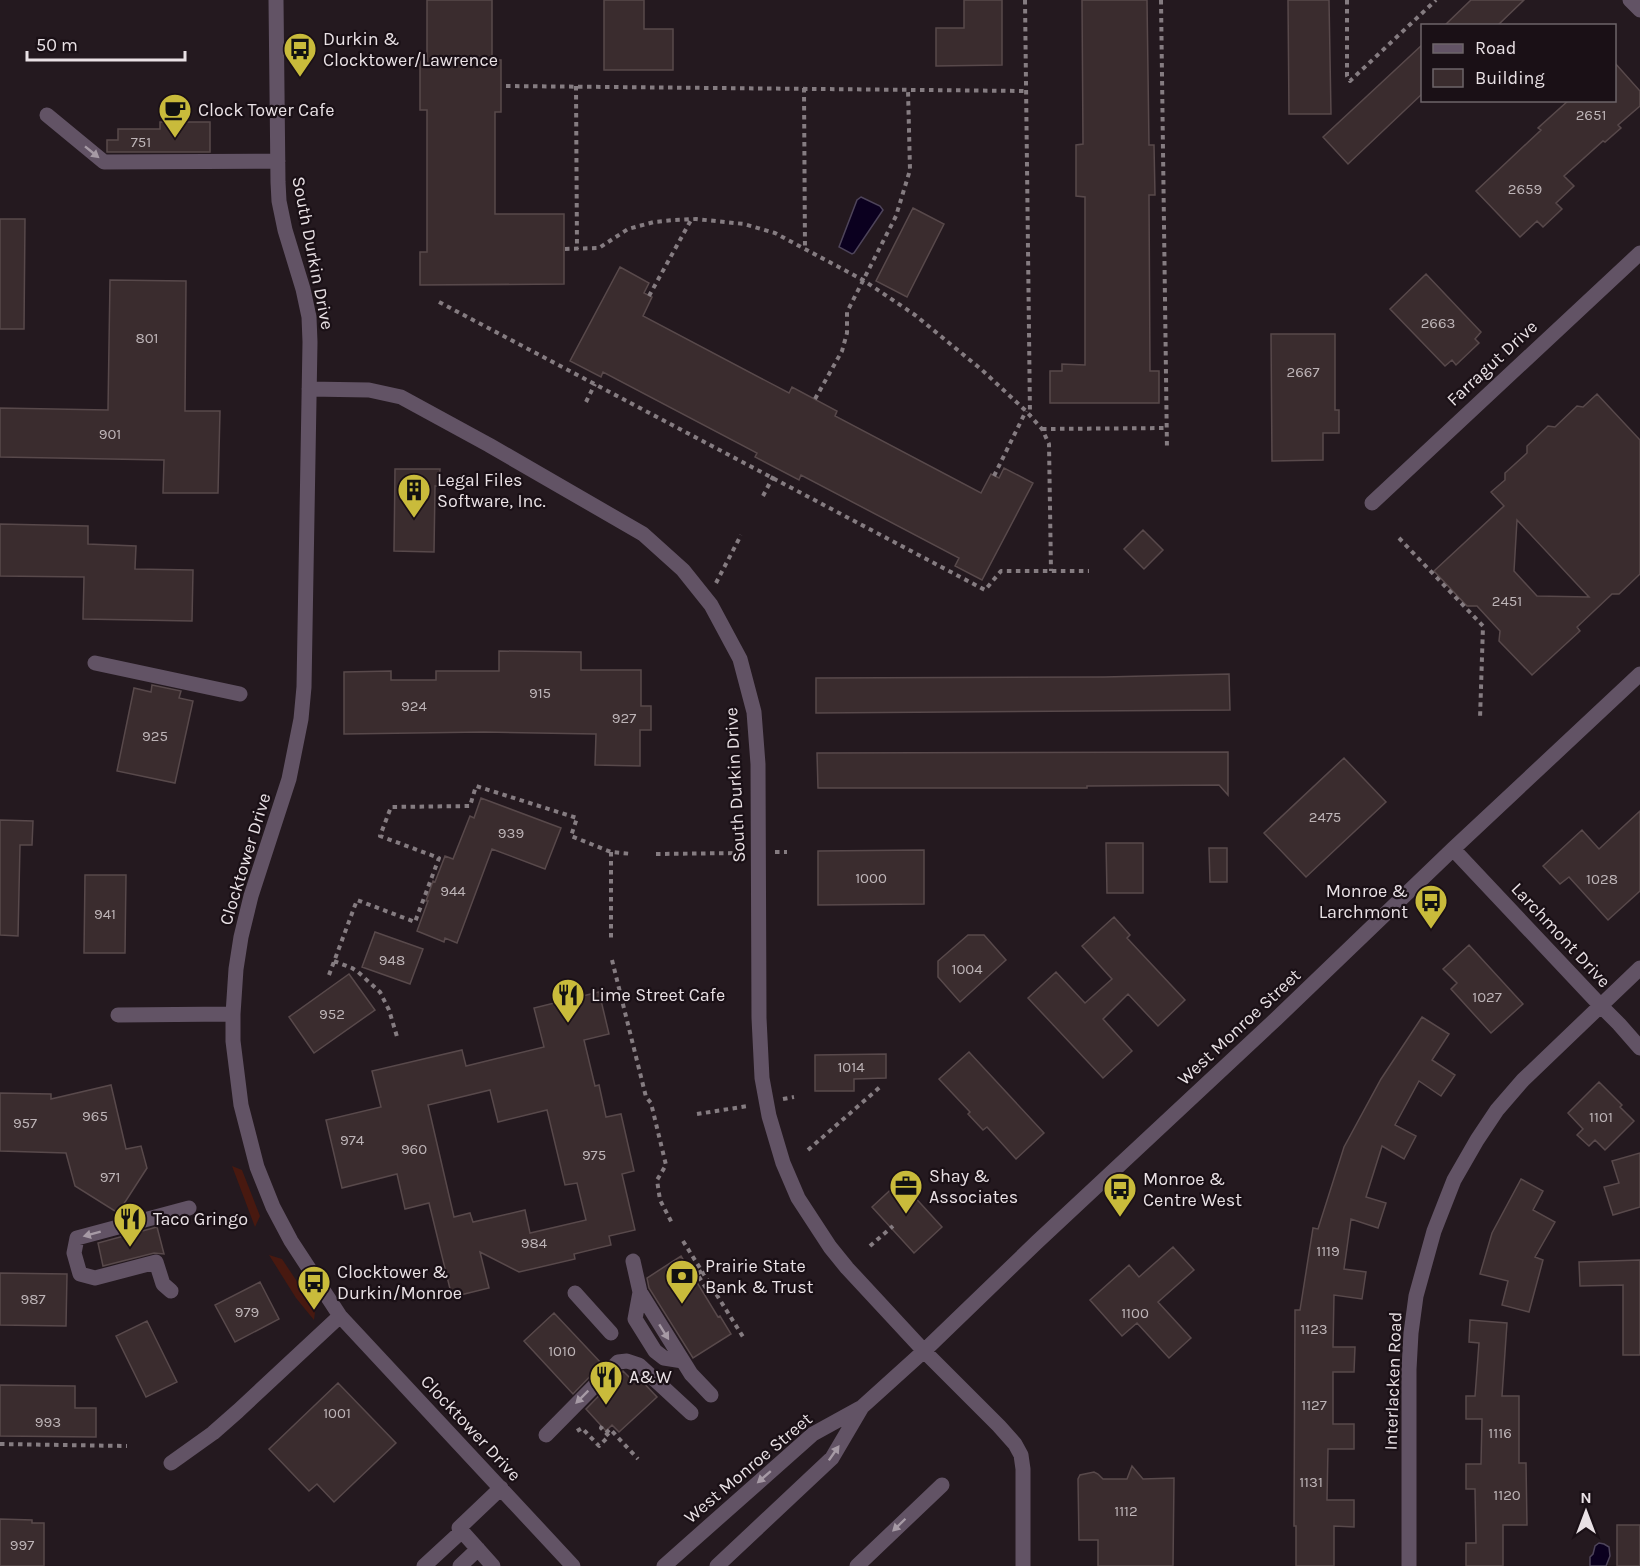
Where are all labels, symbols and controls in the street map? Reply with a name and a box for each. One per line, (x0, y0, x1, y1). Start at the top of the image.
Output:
scale bar (27, 24, 184, 62)
legend (1421, 24, 1616, 102)
place label: Durkin & Clocktower/Lawrence (323, 28, 498, 71)
bus stop icon: Durkin & Clocktower/Lawrence (282, 31, 318, 78)
text: 50 m (36, 34, 78, 56)
text: Road (1475, 37, 1516, 59)
text: Building (1475, 67, 1545, 89)
cafe icon: Clock Tower Cafe (157, 92, 193, 139)
place label: Clock Tower Cafe (198, 99, 334, 121)
house number: 2651 (1576, 106, 1606, 124)
house number: 751 (131, 133, 151, 151)
one-way arrow (84, 145, 99, 158)
street label: South Durkin Drive (287, 175, 339, 331)
house number: 2659 (1508, 180, 1542, 198)
house number: 2663 (1421, 314, 1455, 332)
street label: Farragut Drive (1442, 315, 1542, 411)
house number: 801 (135, 329, 159, 347)
house number: 2667 (1287, 363, 1319, 381)
house number: 901 (99, 425, 121, 443)
place label: Legal Files Software, Inc. (437, 469, 546, 512)
building icon: Legal Files Software, Inc. (396, 472, 432, 519)
house number: 2451 (1492, 592, 1522, 610)
house number: 915 (529, 684, 551, 702)
house number: 924 (401, 697, 428, 715)
street label: South Durkin Drive (720, 707, 750, 863)
house number: 927 (612, 709, 636, 727)
house number: 925 (142, 727, 168, 745)
street label: Clocktower Drive (214, 790, 276, 928)
house number: 2475 (1309, 808, 1341, 826)
house number: 939 (498, 824, 524, 842)
house number: 1000 (855, 869, 887, 887)
house number: 1028 (1586, 870, 1618, 888)
street label: Larchmont Drive (1507, 878, 1615, 992)
place label: Monroe & Larchmont (1319, 880, 1408, 923)
house number: 944 (440, 882, 466, 900)
bus stop icon: Monroe & Larchmont (1413, 883, 1449, 930)
house number: 941 (94, 905, 116, 923)
house number: 948 (379, 951, 405, 969)
house number: 1004 (951, 960, 983, 978)
street label: West Monroe Street (1173, 964, 1305, 1090)
restaurant icon: Lime Street Cafe (550, 977, 586, 1024)
place label: Lime Street Cafe (591, 984, 725, 1006)
house number: 1027 (1472, 988, 1502, 1006)
house number: 952 (319, 1005, 345, 1023)
house number: 1014 (837, 1058, 865, 1076)
house number: 965 (82, 1107, 108, 1125)
house number: 1101 (1589, 1108, 1613, 1126)
house number: 957 (13, 1114, 37, 1132)
house number: 974 (340, 1131, 365, 1149)
house number: 960 (401, 1140, 427, 1158)
house number: 975 (582, 1146, 606, 1164)
place label: Shay & Associates (929, 1165, 1018, 1208)
house number: 971 (100, 1168, 120, 1186)
office icon: Shay & Associates (888, 1168, 924, 1215)
place label: Monroe & Centre West (1143, 1168, 1242, 1211)
bus stop icon: Monroe & Centre West (1102, 1171, 1138, 1218)
restaurant icon: Taco Gringo (112, 1201, 148, 1248)
place label: Taco Gringo (153, 1208, 248, 1230)
one-way arrow (83, 1230, 101, 1239)
house number: 984 (521, 1234, 548, 1252)
house number: 1119 (1316, 1242, 1340, 1260)
place label: Prairie State Bank & Trust (705, 1255, 814, 1298)
bank icon: Prairie State Bank & Trust (664, 1258, 700, 1305)
place label: Clocktower & Durkin/Monroe (337, 1261, 462, 1304)
bus stop icon: Clocktower & Durkin/Monroe (296, 1264, 332, 1311)
house number: 987 (21, 1290, 45, 1308)
house number: 979 (235, 1303, 259, 1321)
house number: 1100 (1121, 1304, 1149, 1322)
street label: Interlacken Road (1380, 1311, 1406, 1451)
house number: 1123 (1300, 1320, 1328, 1338)
one-way arrow (659, 1324, 670, 1340)
house number: 1010 (548, 1342, 576, 1360)
restaurant icon: A&W (588, 1359, 624, 1406)
place label: A&W (629, 1366, 672, 1388)
street label: Clocktower Drive (416, 1370, 526, 1486)
one-way arrow (576, 1390, 590, 1404)
house number: 1127 (1301, 1396, 1327, 1414)
house number: 1001 (323, 1404, 351, 1422)
street label: West Monroe Street (679, 1408, 817, 1528)
house number: 993 (35, 1413, 61, 1431)
house number: 1116 (1488, 1424, 1512, 1442)
one-way arrow (829, 1444, 840, 1461)
one-way arrow (757, 1470, 772, 1483)
house number: 1131 (1299, 1473, 1323, 1491)
north arrow (1556, 1482, 1616, 1542)
house number: 1120 (1493, 1486, 1521, 1504)
text: N (1580, 1488, 1592, 1507)
house number: 1112 (1114, 1502, 1138, 1520)
one-way arrow (893, 1518, 907, 1532)
house number: 997 (10, 1536, 34, 1554)

